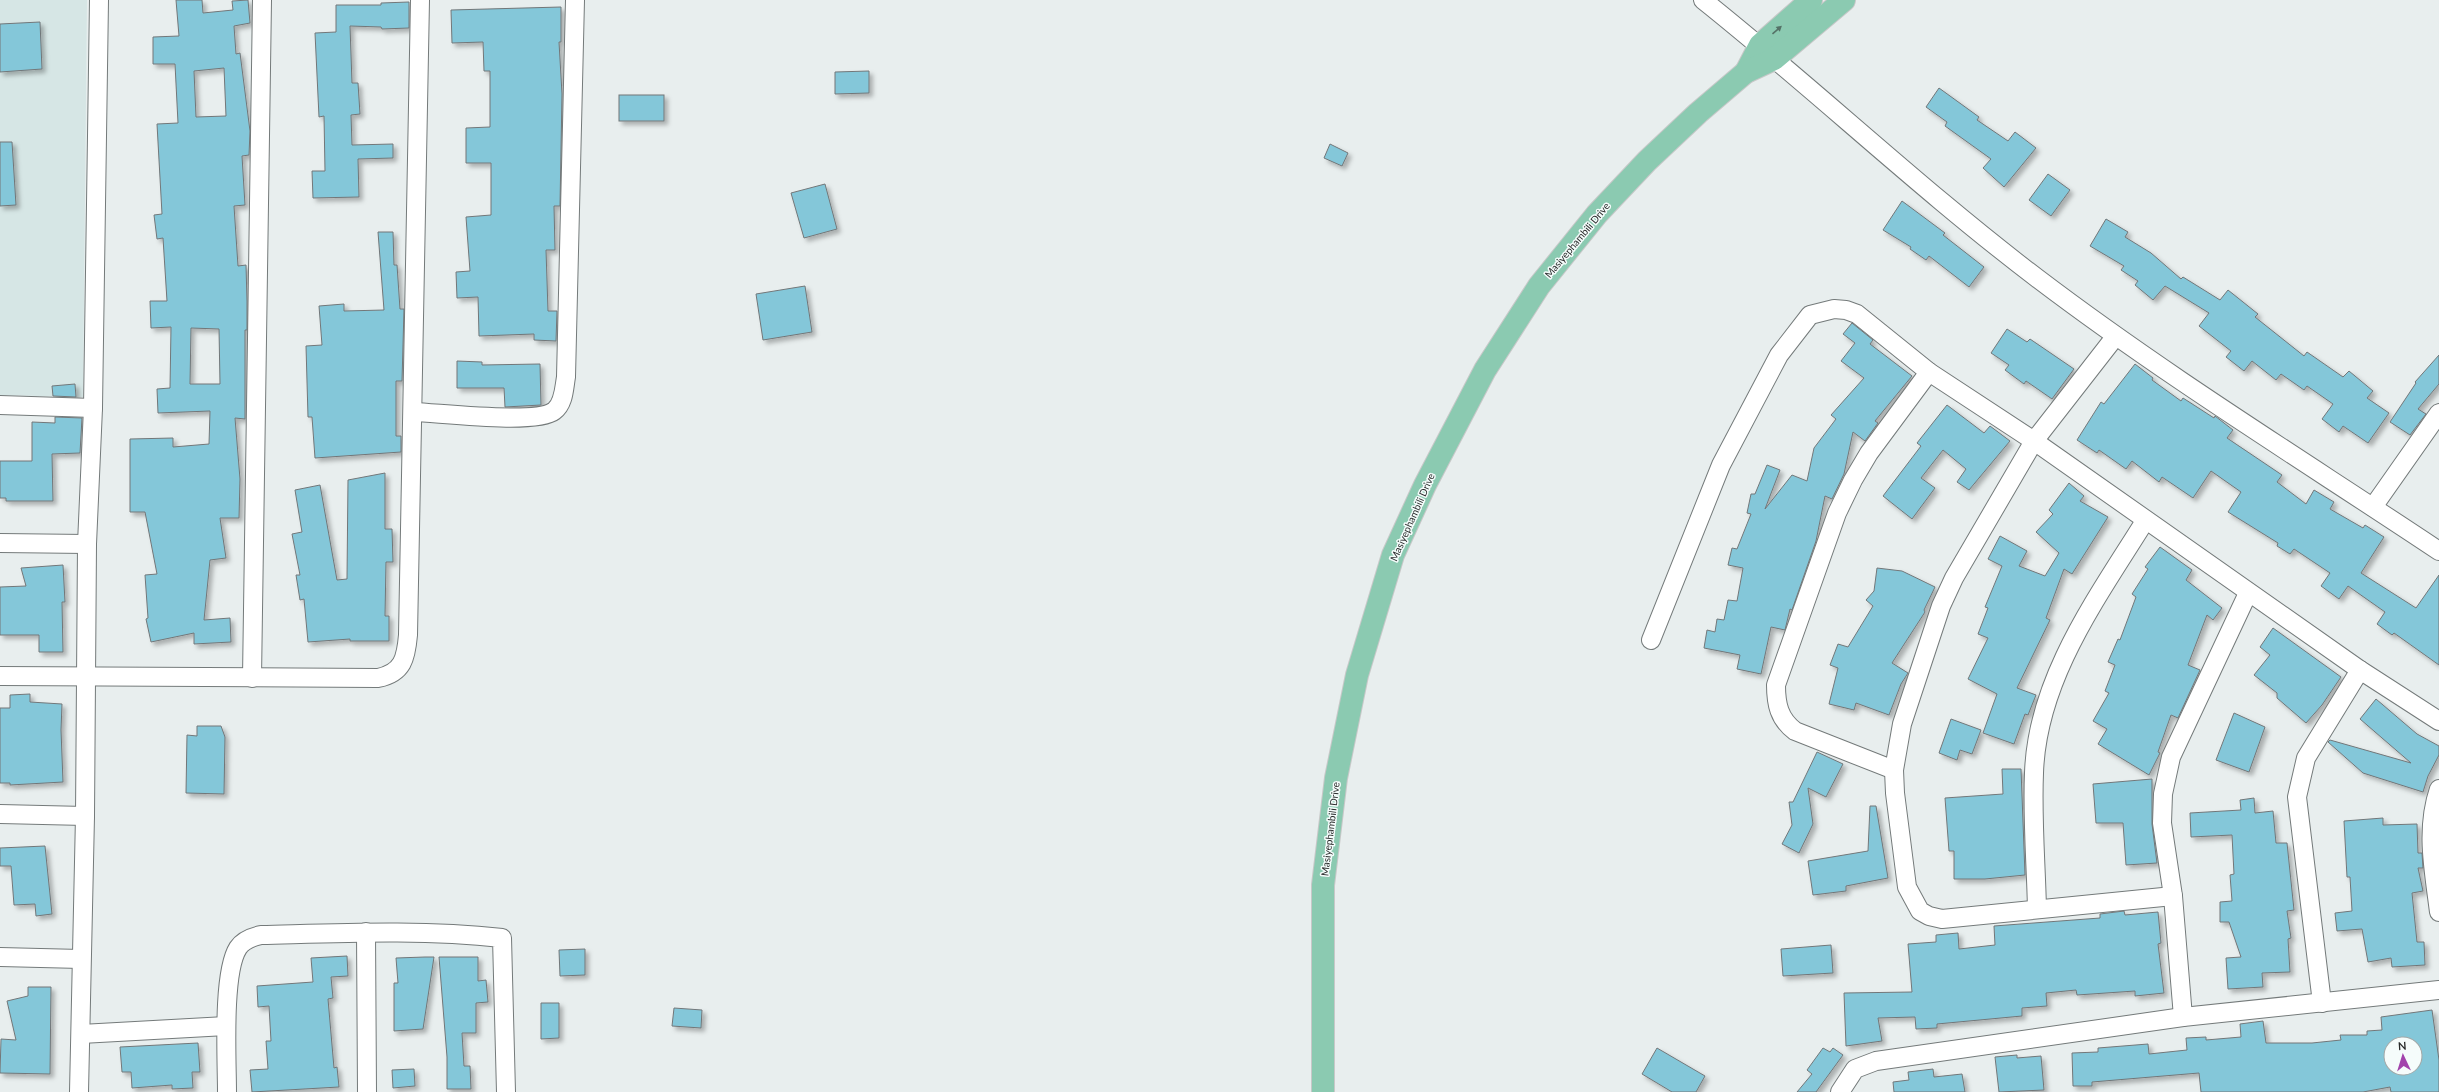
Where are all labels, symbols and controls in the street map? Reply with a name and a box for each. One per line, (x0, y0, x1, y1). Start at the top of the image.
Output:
one-way arrow (1772, 26, 1782, 35)
street label: Masiyephambili Drive (1542, 200, 1612, 280)
street label: Masiyephambili Drive (1387, 471, 1437, 563)
street label: Masiyephambili Drive (1318, 781, 1342, 877)
north arrow (2383, 1036, 2423, 1076)
text: N (2398, 1039, 2407, 1052)

